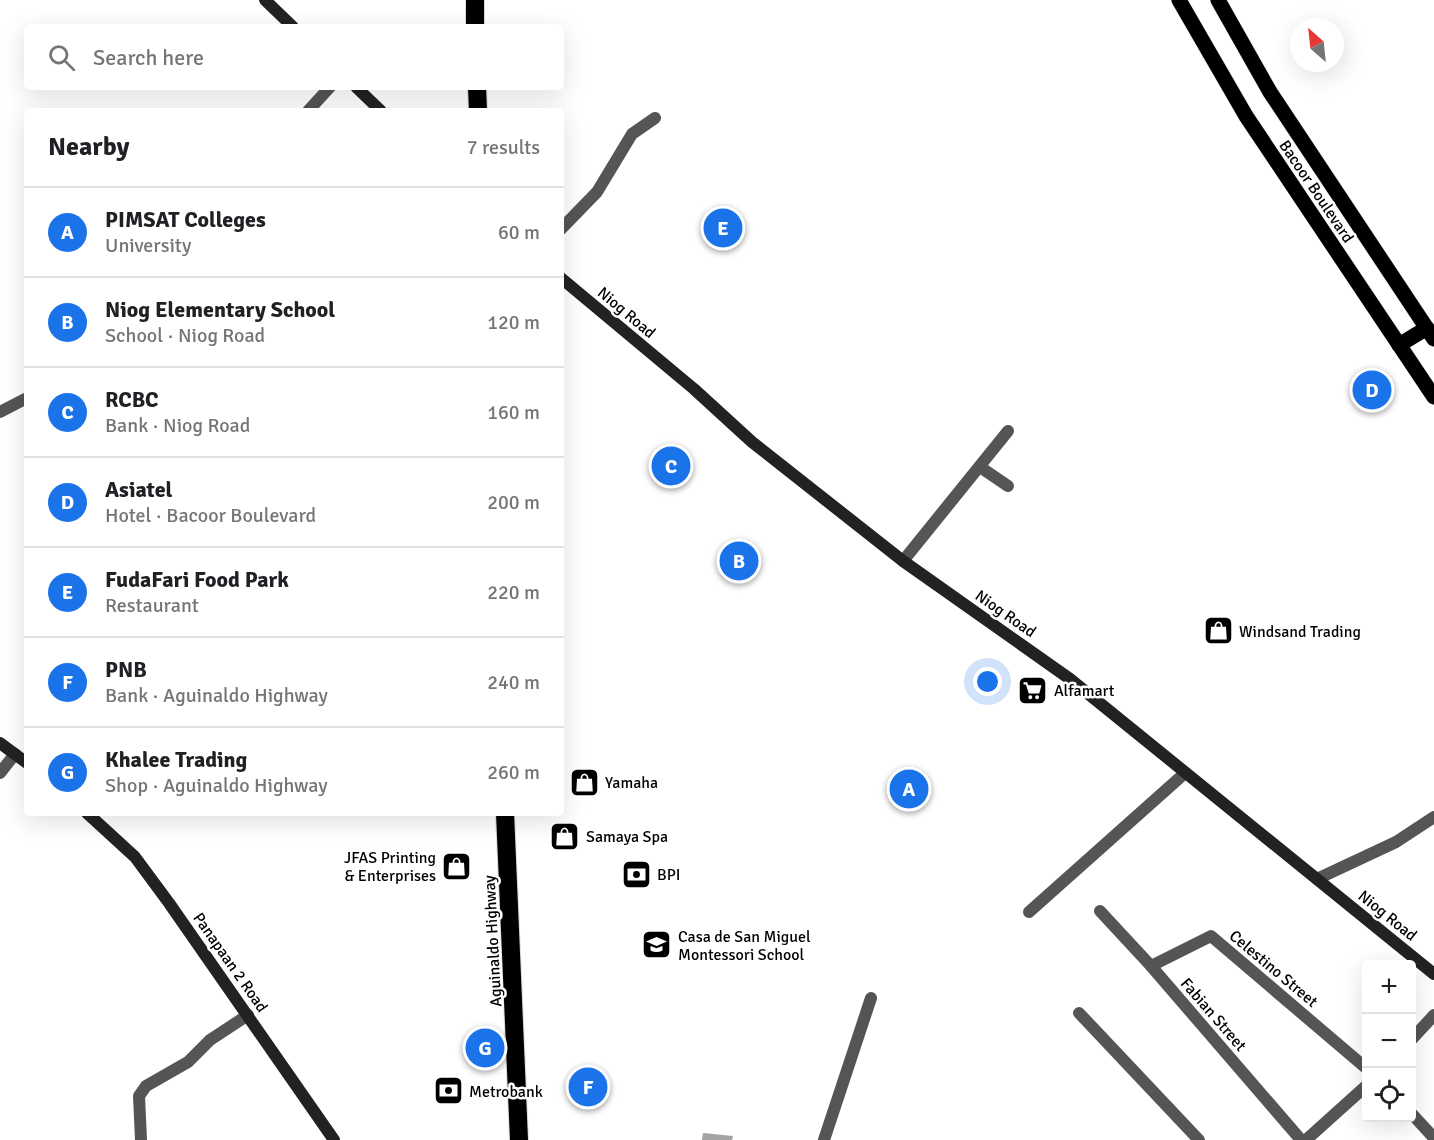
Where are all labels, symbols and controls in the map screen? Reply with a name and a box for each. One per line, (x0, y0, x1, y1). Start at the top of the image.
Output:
north arrow (1290, 18, 1344, 72)
search box (24, 24, 564, 90)
icon: search (45, 41, 78, 74)
text: Search here (93, 44, 204, 71)
text: Nearby (48, 131, 129, 163)
text: 7 results (467, 135, 540, 160)
street label: Bacoor Boulevard (1274, 136, 1358, 247)
text: PIMSAT Colleges (105, 206, 266, 233)
pin: E (704, 206, 742, 250)
text: A (61, 220, 74, 245)
text: 60 m (498, 220, 540, 245)
text: University (105, 233, 191, 258)
street label: Niog Road (593, 283, 660, 343)
text: Niog Elementary School (105, 296, 335, 323)
text: B (61, 310, 74, 335)
text: 120 m (487, 310, 540, 335)
text: School · Niog Road (105, 323, 265, 348)
pin: D (1352, 368, 1392, 412)
text: RCBC (105, 386, 158, 413)
text: C (61, 400, 74, 425)
text: 160 m (487, 400, 540, 425)
text: Bank · Niog Road (105, 413, 250, 438)
pin: C (652, 444, 690, 488)
text: Asiatel (105, 476, 172, 503)
text: D (61, 490, 74, 515)
text: 200 m (487, 490, 540, 515)
text: Hotel · Bacoor Boulevard (105, 503, 316, 528)
pin: B (720, 538, 758, 584)
text: FudaFari Food Park (105, 566, 289, 593)
text: E (62, 580, 73, 605)
text: 220 m (487, 580, 540, 605)
street label: Niog Road (971, 586, 1040, 642)
text: Restaurant (105, 593, 199, 618)
shop icon: Windsand Trading (1202, 615, 1234, 647)
place label: Windsand Trading (1239, 622, 1361, 642)
text: PNB (105, 656, 147, 683)
your location (973, 667, 1002, 696)
text: F (62, 670, 73, 695)
text: 240 m (487, 670, 540, 695)
supermarket icon: Alfamart (1017, 674, 1049, 706)
place label: Alfamart (1054, 681, 1115, 701)
text: Bank · Aguinaldo Highway (105, 683, 328, 708)
text: Khalee Trading (105, 746, 247, 773)
text: G (61, 760, 74, 785)
text: 260 m (487, 760, 540, 785)
shop icon: Yamaha (568, 766, 600, 798)
pin: A (890, 766, 928, 812)
text: Shop · Aguinaldo Highway (105, 773, 328, 798)
place label: Yamaha (605, 773, 658, 793)
shop icon: Samaya Spa (549, 820, 581, 852)
place label: Samaya Spa (586, 827, 668, 847)
place label: JFAS Printing & Enterprises (344, 848, 436, 886)
shop icon: JFAS Printing & Enterprises (441, 850, 473, 882)
bank icon: BPI (620, 858, 652, 890)
place label: BPI (657, 865, 680, 885)
street label: Aguinaldo Highway (480, 874, 506, 1007)
street label: Niog Road (1354, 886, 1421, 945)
street label: Panapaan 2 Road (188, 909, 272, 1016)
street label: Celestino Street (1225, 926, 1322, 1012)
place label: Casa de San Miguel Montessori School (678, 927, 811, 965)
school or university icon: Casa de San Miguel Montessori School (641, 929, 673, 961)
map controls (1362, 960, 1416, 1122)
button: + (1362, 960, 1416, 1014)
street label: Fabian Street (1176, 974, 1251, 1056)
button: − (1362, 1014, 1416, 1068)
pin: G (466, 1026, 504, 1070)
pin: F (568, 1064, 608, 1110)
button: locate (1362, 1068, 1416, 1122)
bank icon: Metrobank (432, 1075, 464, 1107)
place label: Metrobank (469, 1082, 543, 1102)

